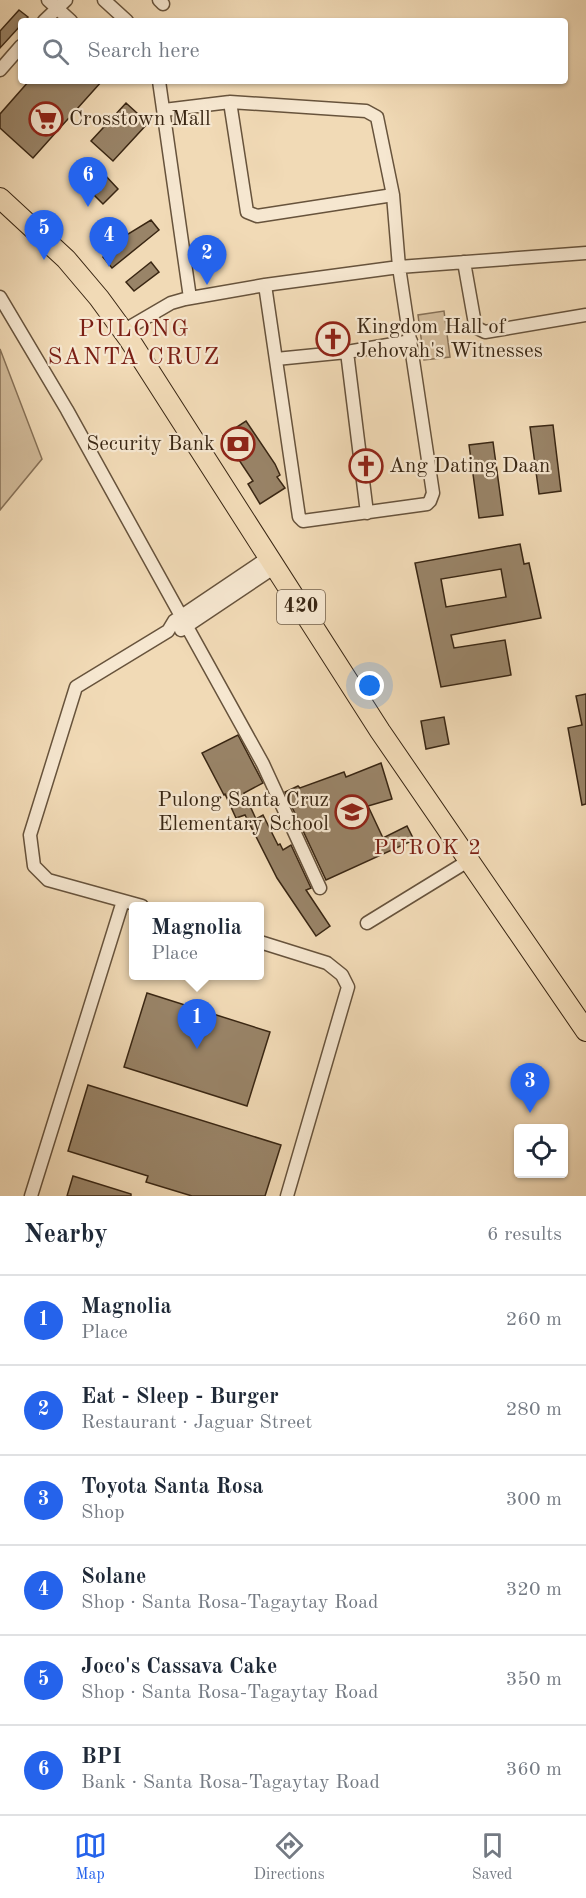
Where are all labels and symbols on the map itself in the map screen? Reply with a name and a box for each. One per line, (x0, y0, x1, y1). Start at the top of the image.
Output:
supermarket icon: Crosstown Mall (28, 101, 64, 137)
place label: Crosstown Mall (69, 109, 211, 130)
pin: 6 (68, 158, 107, 207)
pin: 5 (24, 210, 63, 260)
pin: 4 (90, 218, 128, 267)
pin: 2 (188, 236, 226, 285)
place label: Kingdom Hall of Jehovah's Witnesses (356, 317, 543, 362)
district label: PULONG SANTA CRUZ (47, 318, 221, 370)
church icon: Kingdom Hall of Jehovah's Witnesses (315, 321, 351, 357)
bank icon: Security Bank (220, 426, 256, 462)
place label: Security Bank (86, 434, 215, 455)
church icon: Ang Dating Daan (348, 448, 384, 484)
place label: Ang Dating Daan (389, 456, 550, 477)
road number: 420 (277, 590, 325, 624)
your location (355, 671, 384, 700)
place label: Pulong Santa Cruz Elementary School (157, 790, 329, 835)
school or university icon: Pulong Santa Cruz Elementary School (334, 794, 370, 830)
district label: PUROK 2 (374, 837, 482, 859)
pin: 1 (178, 1000, 216, 1049)
pin: 3 (510, 1064, 550, 1113)

